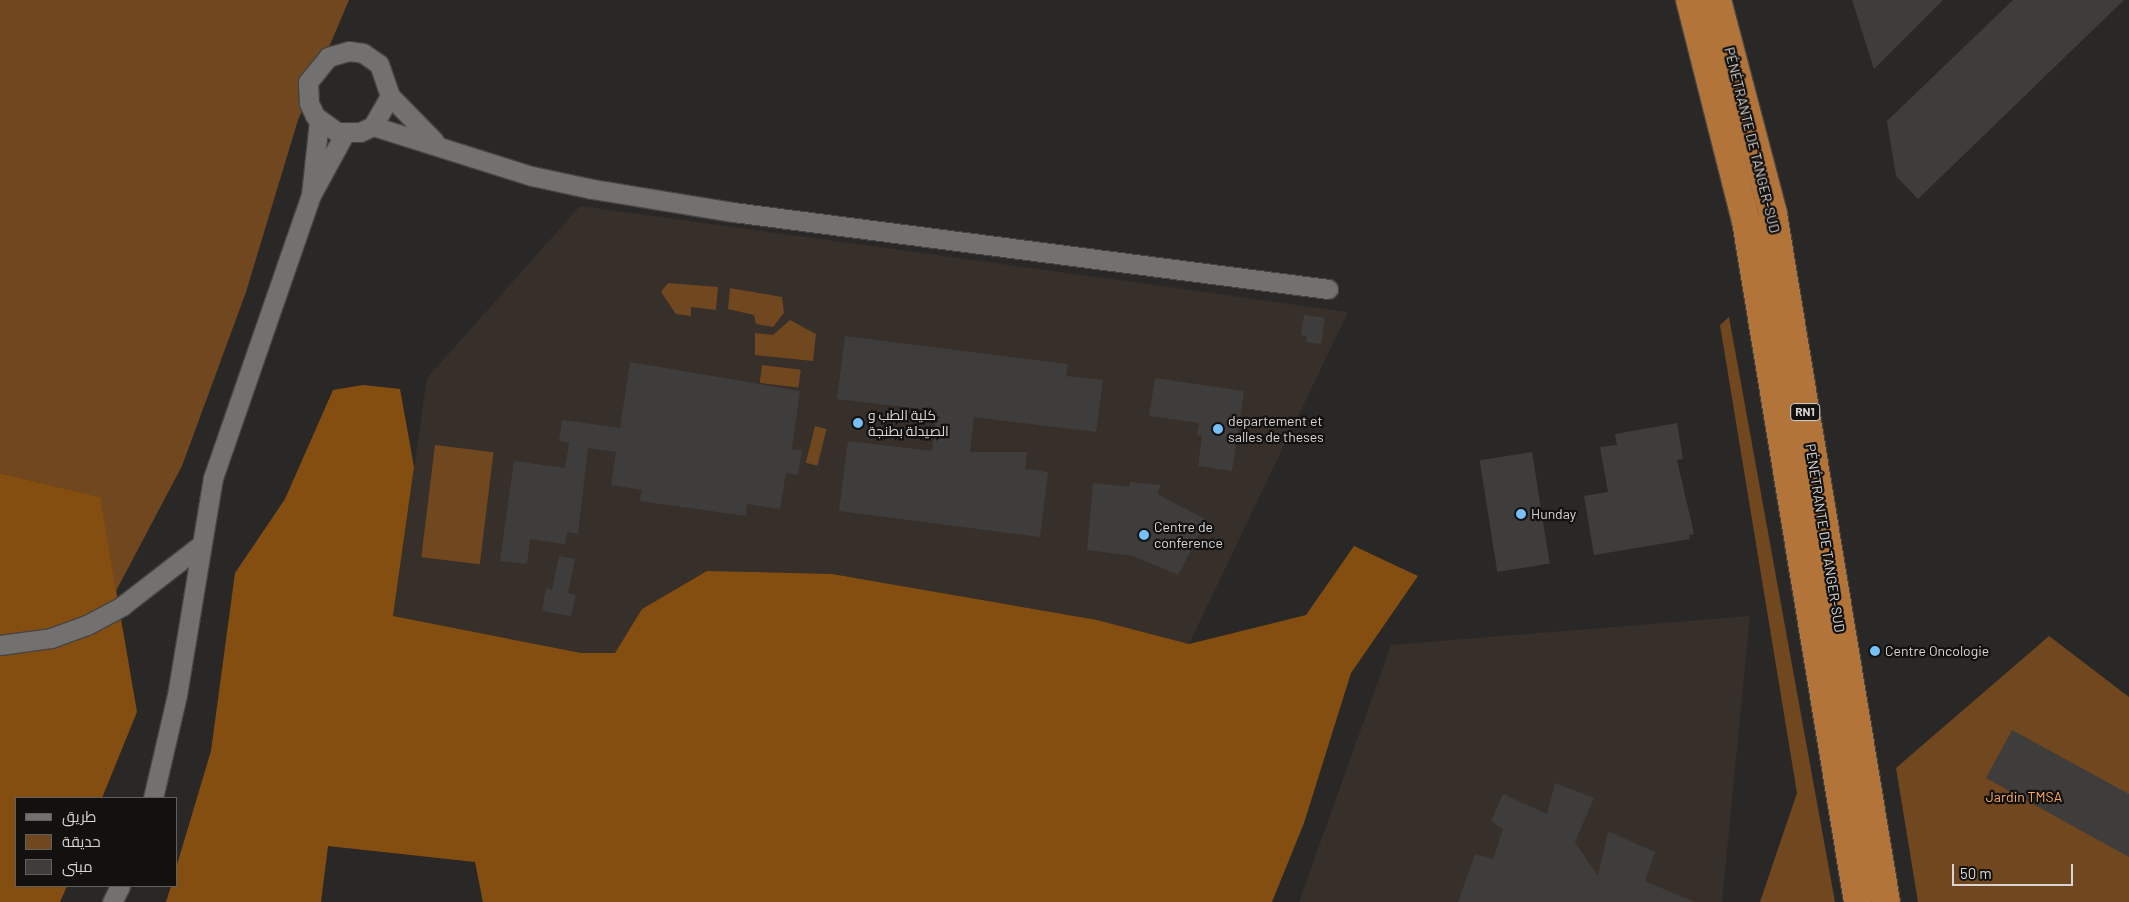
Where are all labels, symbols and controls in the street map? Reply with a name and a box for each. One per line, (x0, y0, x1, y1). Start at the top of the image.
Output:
street label: PÉNÉTRANTE DE TANGER-SUD (1721, 45, 1783, 235)
road number: RN1 (1790, 402, 1820, 422)
place label: كلية الطب و الصيدلة بطنجة (868, 407, 949, 440)
place label: departement et salles de theses (1228, 413, 1324, 446)
marker: كلية الطب و الصيدلة بطنجة (852, 417, 864, 429)
marker: departement et salles de theses (1212, 423, 1224, 435)
street label: PÉNÉTRANTE DE TANGER-SUD (1802, 442, 1848, 634)
place label: Hunday (1531, 506, 1576, 522)
marker: Hunday (1515, 508, 1527, 520)
place label: Centre de conference (1154, 519, 1223, 552)
marker: Centre de conference (1138, 529, 1150, 541)
place label: Centre Oncologie (1885, 643, 1989, 659)
marker: Centre Oncologie (1869, 645, 1881, 657)
park label: Jardin TMSA (1986, 789, 2062, 805)
legend (15, 797, 178, 887)
text: طريق (62, 807, 96, 825)
text: حديقة (62, 832, 101, 850)
scale bar (1954, 854, 2075, 886)
text: مبنى (62, 857, 93, 875)
text: 50 m (1960, 864, 1992, 882)

